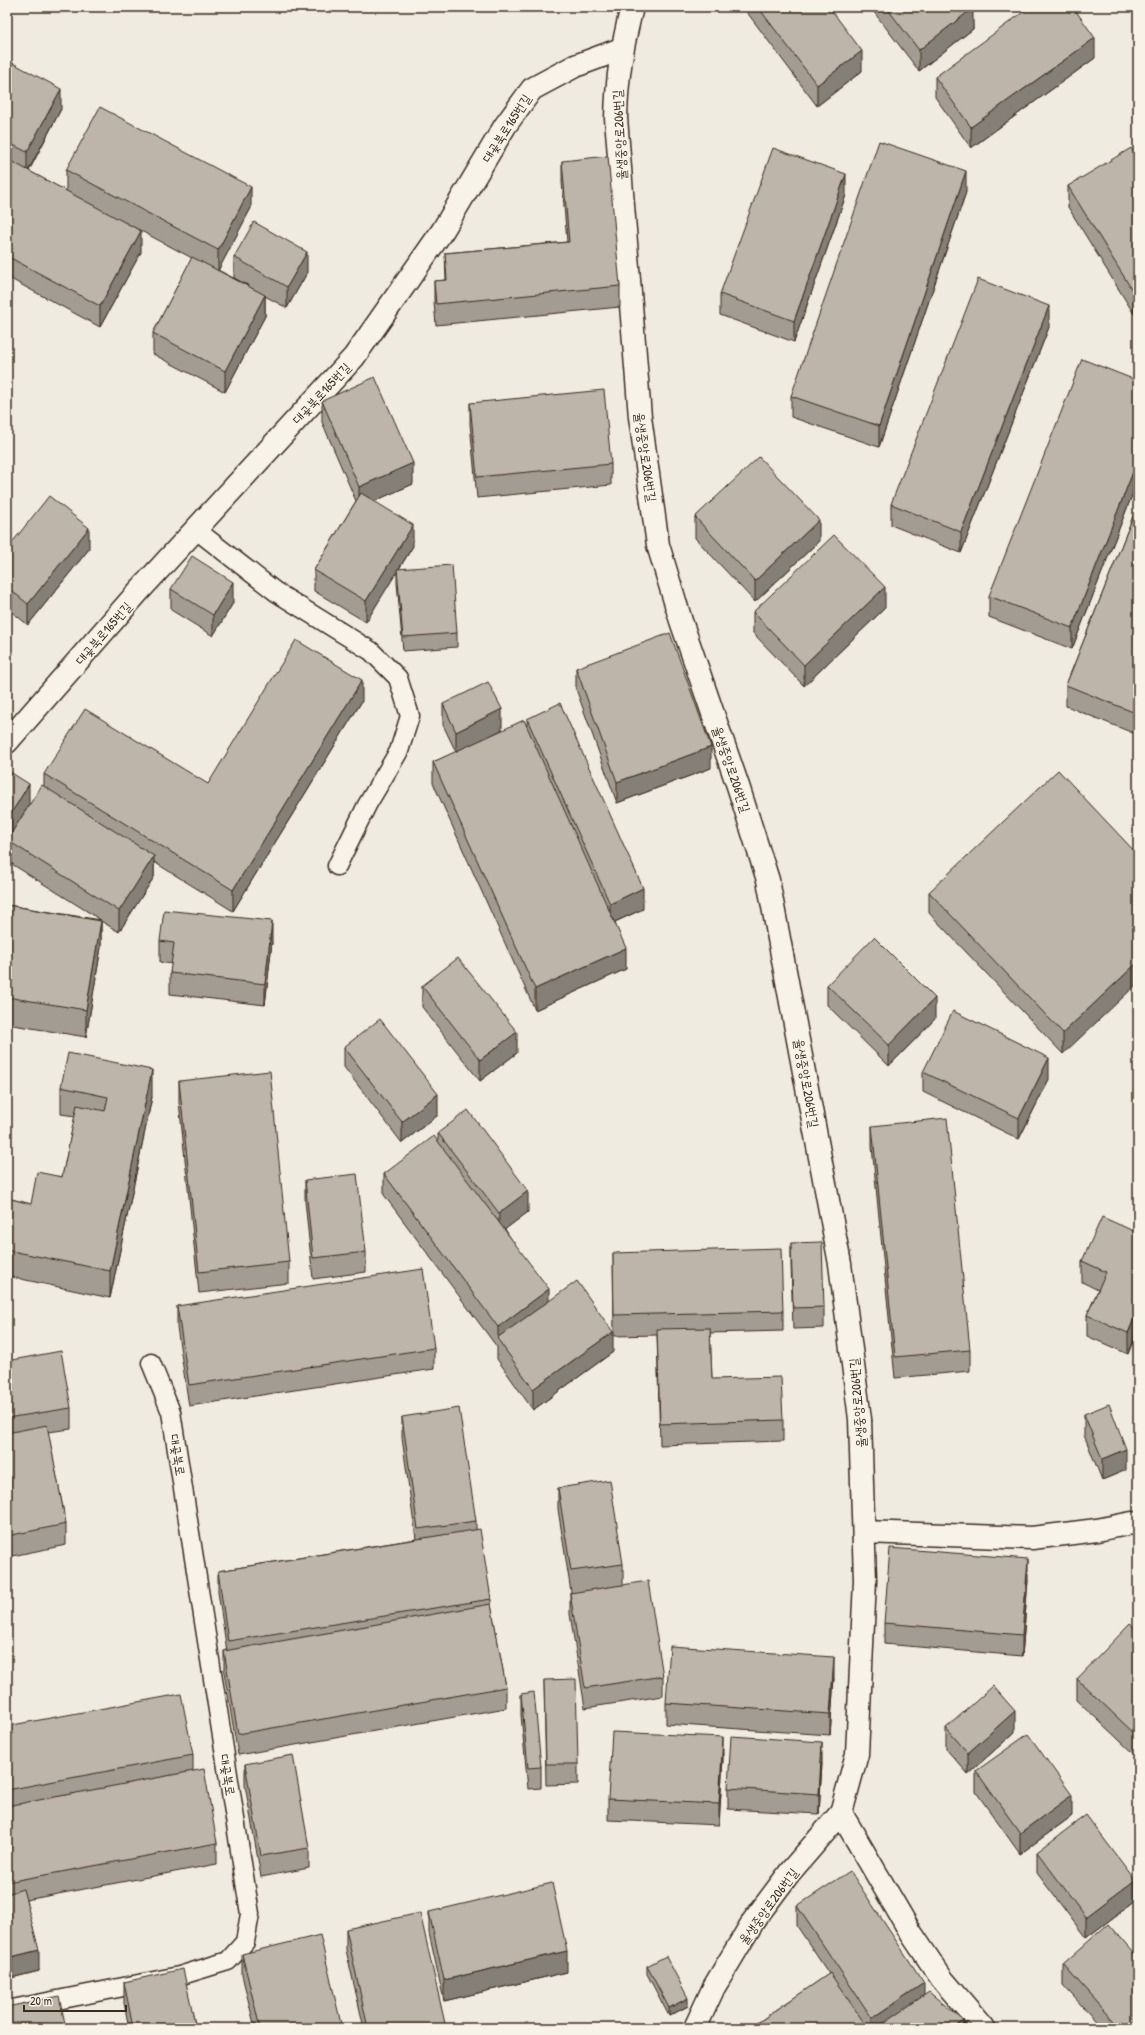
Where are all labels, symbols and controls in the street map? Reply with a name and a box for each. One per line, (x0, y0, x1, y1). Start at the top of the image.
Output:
street label: 율생중앙로206번길 (608, 89, 630, 181)
street label: 대곶북로165번길 (477, 90, 535, 166)
street label: 대곶북로165번길 (288, 358, 354, 428)
street label: 율생중앙로206번길 (631, 411, 661, 503)
street label: 대곶북로165번길 (71, 598, 135, 668)
street label: 율생중앙로206번길 (709, 723, 755, 815)
street label: 율생중앙로206번길 (790, 1037, 824, 1129)
street label: 율생중앙로206번길 (844, 1357, 870, 1449)
street label: 대곶북로 (166, 1433, 190, 1477)
street label: 대곶북로 (216, 1753, 240, 1797)
street label: 율생중앙로206번길 (734, 1864, 802, 1948)
scale bar (24, 1987, 126, 2013)
text: 20 m (30, 1992, 52, 2009)

